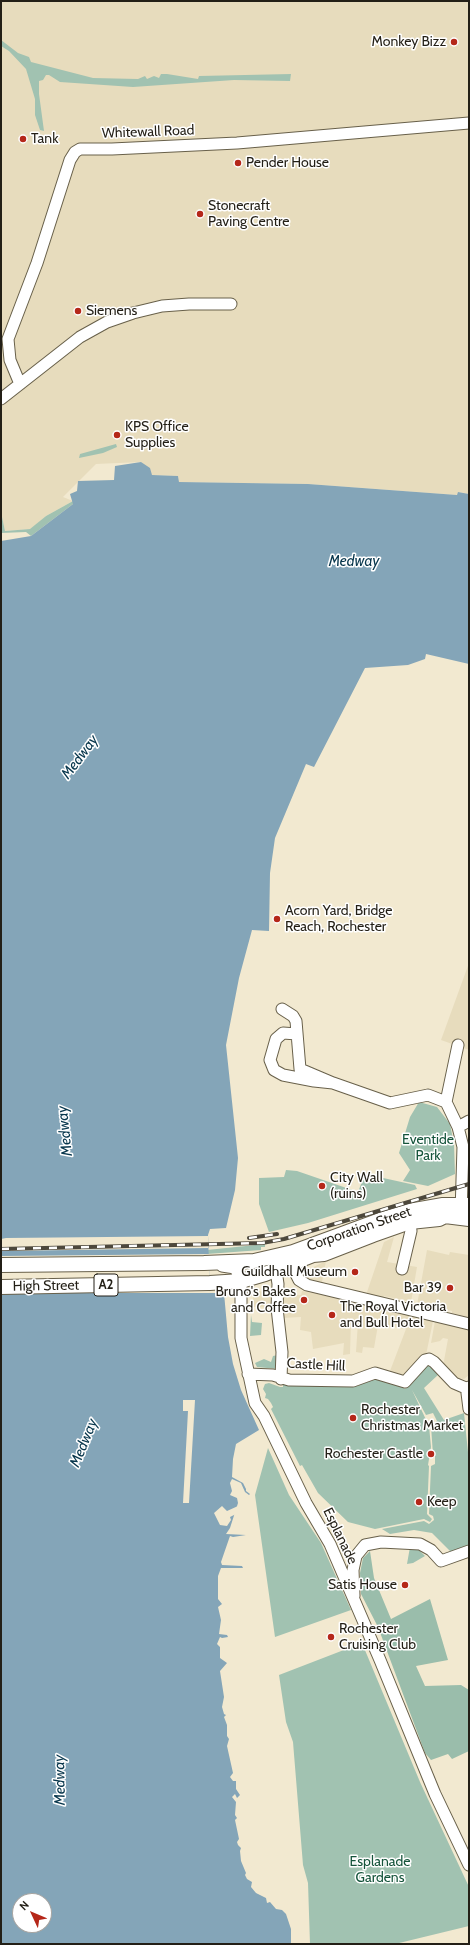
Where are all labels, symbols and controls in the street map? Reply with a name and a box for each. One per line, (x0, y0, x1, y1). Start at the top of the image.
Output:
place label: Monkey Bizz (372, 34, 446, 50)
marker: Monkey Bizz (449, 37, 459, 47)
street label: Whitewall Road (101, 122, 195, 142)
place label: Tank (31, 131, 58, 147)
marker: Tank (18, 134, 28, 144)
place label: Pender House (246, 155, 329, 171)
marker: Pender House (233, 158, 243, 168)
place label: Stonecraft Paving Centre (208, 198, 290, 230)
marker: Stonecraft Paving Centre (195, 209, 205, 219)
place label: Siemens (86, 303, 137, 319)
marker: Siemens (73, 306, 83, 316)
place label: KPS Office Supplies (125, 419, 189, 452)
marker: KPS Office Supplies (112, 430, 122, 440)
water label: Medway (329, 553, 379, 571)
water label: Medway (58, 731, 102, 783)
place label: Acorn Yard, Bridge Reach, Rochester (285, 903, 392, 936)
marker: Acorn Yard, Bridge Reach, Rochester (272, 914, 282, 924)
water label: Medway (53, 1105, 77, 1157)
park label: Eventide Park (402, 1132, 454, 1164)
place label: City Wall (ruins) (330, 1170, 383, 1202)
marker: City Wall (ruins) (317, 1181, 327, 1191)
street label: Corporation Street (305, 1203, 413, 1255)
place label: Guildhall Museum (241, 1264, 347, 1280)
marker: Guildhall Museum (350, 1267, 360, 1277)
road number: A2 (94, 1274, 118, 1296)
street label: High Street (13, 1277, 79, 1295)
place label: Bar 39 (404, 1280, 442, 1296)
marker: Bar 39 (445, 1283, 455, 1293)
place label: Bruno's Bakes and Coffee (216, 1284, 296, 1316)
marker: Bruno's Bakes and Coffee (299, 1295, 309, 1305)
place label: The Royal Victoria and Bull Hotel (340, 1299, 446, 1332)
marker: The Royal Victoria and Bull Hotel (327, 1310, 337, 1320)
street label: Castle Hill (286, 1355, 346, 1375)
place label: Rochester Christmas Market (361, 1402, 463, 1434)
marker: Rochester Christmas Market (348, 1413, 358, 1423)
water label: Medway (66, 1416, 102, 1470)
place label: Rochester Castle (325, 1446, 423, 1462)
marker: Rochester Castle (426, 1449, 436, 1459)
place label: Keep (427, 1494, 457, 1510)
marker: Keep (414, 1497, 424, 1507)
street label: Esplanade (319, 1505, 361, 1567)
place label: Satis House (328, 1577, 397, 1593)
marker: Satis House (400, 1580, 410, 1590)
place label: Rochester Cruising Club (339, 1621, 416, 1654)
marker: Rochester Cruising Club (326, 1632, 336, 1642)
water label: Medway (51, 1755, 69, 1805)
park label: Esplanade Gardens (350, 1854, 410, 1886)
north arrow (12, 1893, 52, 1933)
text: N (16, 1898, 32, 1913)

